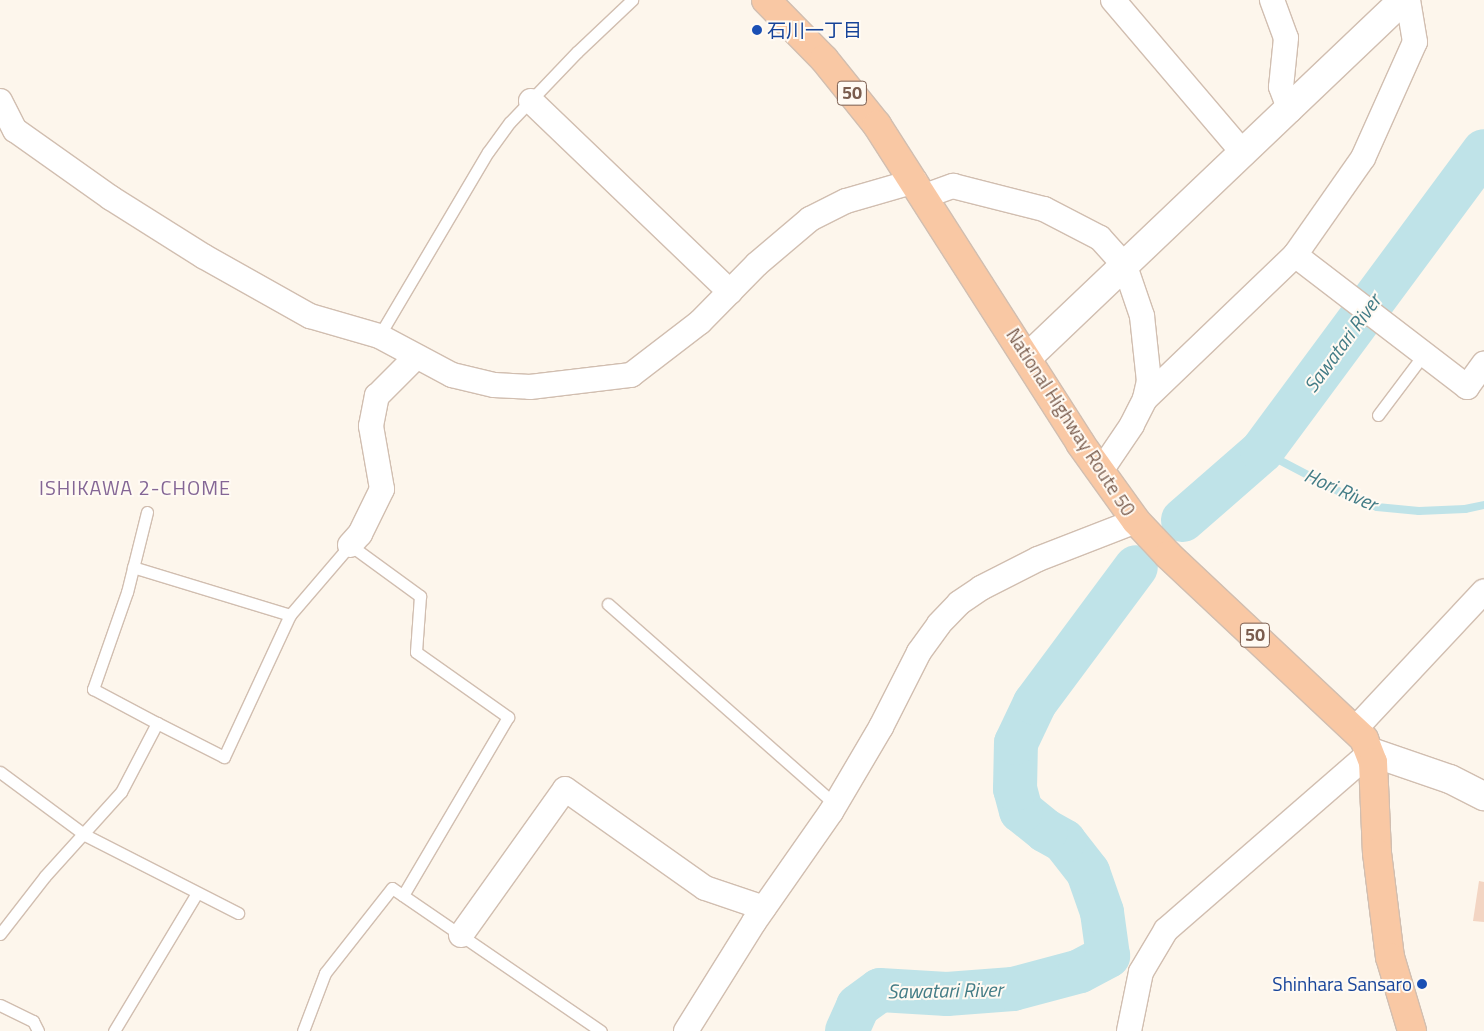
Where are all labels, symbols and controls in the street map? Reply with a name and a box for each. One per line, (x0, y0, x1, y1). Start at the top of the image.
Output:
place label: 石川一丁目 (767, 19, 862, 41)
marker: 石川一丁目 (751, 24, 763, 36)
road number: 50 (836, 78, 868, 109)
water label: Sawatari River (1298, 289, 1386, 397)
street label: National Highway Route 50 (1002, 324, 1140, 520)
water label: Hori River (1301, 462, 1381, 516)
district label: ISHIKAWA 2-CHOME (37, 475, 233, 499)
road number: 50 (1239, 620, 1271, 650)
place label: Shinhara Sansaro (1272, 973, 1412, 995)
water label: Sawatari River (887, 977, 1003, 1003)
marker: Shinhara Sansaro (1416, 978, 1428, 990)

